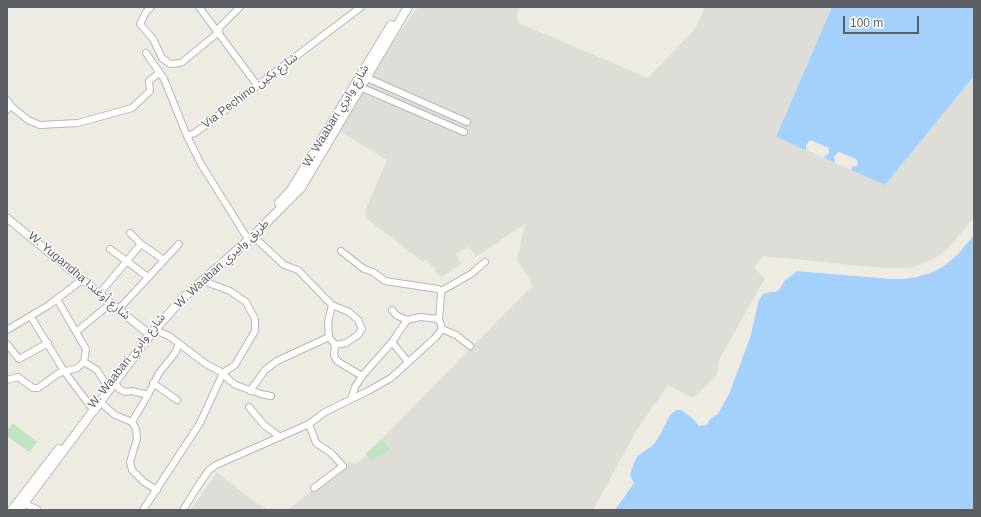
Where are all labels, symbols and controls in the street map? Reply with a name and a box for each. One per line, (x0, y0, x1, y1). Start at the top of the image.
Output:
scale bar (845, 8, 921, 34)
text: 100 m (850, 16, 883, 30)
street label: Via Pechino شارع بكين (199, 50, 301, 132)
street label: W. Waabari شارع وابري (300, 62, 372, 170)
street label: W. Waabari طريق وابيري (172, 217, 272, 311)
street label: W. Yugandha شارع أوغندا (25, 229, 133, 323)
street label: W. Waabari شارع وابري (85, 310, 169, 412)

